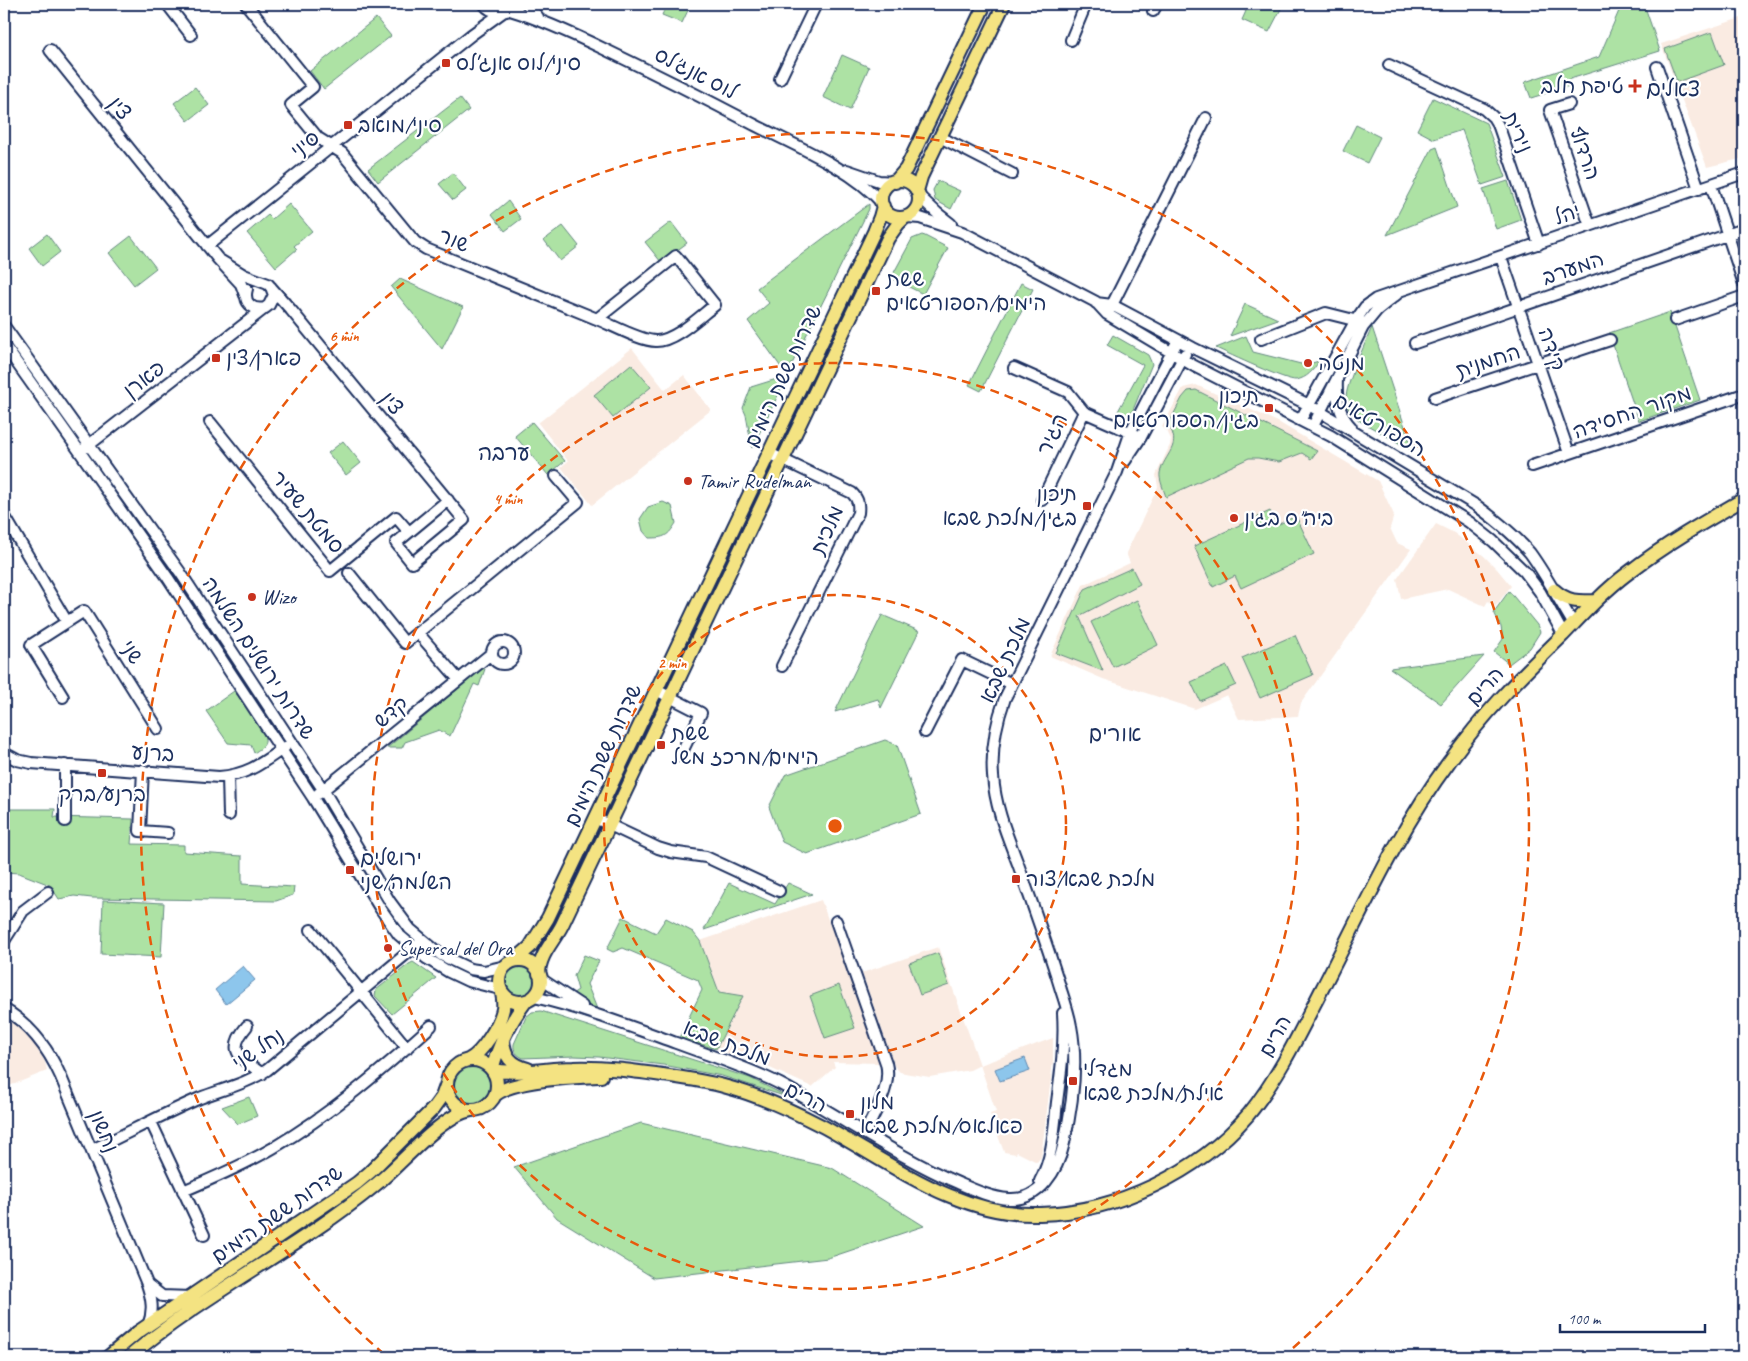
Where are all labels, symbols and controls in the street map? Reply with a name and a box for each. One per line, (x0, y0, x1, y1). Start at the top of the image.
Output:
street label: לוס אנג'לס (650, 41, 742, 105)
place label: סיני/לוס אנג׳לס (456, 50, 581, 76)
marker: סיני/לוס אנג׳לס (440, 57, 452, 69)
place label: טיפת חלב (1541, 73, 1624, 99)
district label: צאלים (1646, 75, 1700, 103)
marker: טיפת חלב (1628, 79, 1642, 93)
street label: צין (103, 91, 137, 125)
street label: נירית (1497, 106, 1538, 157)
place label: סיני/מואב (358, 112, 442, 138)
marker: סיני/מואב (342, 119, 354, 131)
street label: הרדוף (1564, 123, 1606, 183)
street label: סיני (285, 125, 325, 163)
street label: יהל (1550, 197, 1584, 231)
street label: שור (435, 222, 473, 258)
street label: המערב (1538, 245, 1608, 291)
place label: ששת הימים/הספורטאים (885, 266, 1047, 316)
marker: ששת הימים/הספורטאים (870, 285, 882, 297)
street label: שדרות ששת הימים (739, 300, 827, 451)
street label: קידה (1533, 324, 1571, 374)
text: 6 min (329, 327, 360, 346)
street label: החמנית (1452, 338, 1524, 384)
place label: פארן/צין (226, 345, 301, 371)
place label: מנטה (1318, 350, 1365, 376)
marker: פארן/צין (210, 352, 222, 364)
street label: פארן (118, 355, 170, 403)
marker: מנטה (1302, 357, 1314, 369)
street label: מקור החסידה (1569, 380, 1695, 444)
place label: תיכון בגין/הספורטאים (1113, 383, 1259, 433)
street label: צין (375, 386, 409, 420)
street label: הספורטאים (1329, 387, 1431, 463)
marker: תיכון בגין/הספורטאים (1263, 402, 1275, 414)
street label: הגיר (1031, 409, 1073, 459)
district label: ערבה (478, 439, 530, 467)
street label: סמטת שעיר (266, 465, 350, 559)
place label: Tamir Rudelman (698, 468, 813, 494)
marker: Tamir Rudelman (682, 475, 694, 487)
place label: תיכון בגין/מלכת שבא (942, 481, 1077, 531)
text: 4 min (494, 490, 523, 509)
marker: תיכון בגין/מלכת שבא (1081, 500, 1093, 512)
street label: מלכית (804, 501, 849, 560)
place label: ביה"ס בגין (1244, 505, 1333, 531)
marker: ביה"ס בגין (1228, 512, 1240, 524)
street label: שדרות ירושלים השלמה (197, 572, 321, 744)
place label: Wizo (262, 584, 298, 610)
marker: Wizo (246, 591, 258, 603)
street label: מלכת שבא (974, 613, 1036, 707)
street label: שני (115, 635, 149, 669)
text: 2 min (658, 654, 687, 673)
street label: הרים (1461, 661, 1509, 711)
street label: שדרות ששת הימים (559, 679, 647, 830)
street label: קדש (368, 690, 414, 734)
place label: ששת הימים/מרכז משל (670, 720, 819, 770)
district label: אורים (1088, 720, 1142, 748)
street label: ברנע (131, 739, 175, 767)
marker: ששת הימים/מרכז משל (655, 739, 667, 751)
marker: ברנע/ברק (96, 767, 108, 779)
place label: ברנע/ברק (58, 781, 146, 807)
centre of rings (826, 817, 844, 835)
place label: ירושלים השלמה/שני (360, 845, 452, 895)
marker: ירושלים השלמה/שני (344, 864, 356, 876)
place label: מלכת שבא/צור (1026, 866, 1155, 892)
marker: מלכת שבא/צור (1010, 873, 1022, 885)
place label: Supersal del Ora (398, 935, 514, 961)
marker: Supersal del Ora (382, 942, 394, 954)
street label: הרים (1253, 1010, 1297, 1062)
street label: מלכת שבא (680, 1014, 774, 1072)
street label: נחל שני (227, 1022, 289, 1076)
place label: מגדלי אילת/מלכת שבא (1083, 1056, 1224, 1106)
marker: מגדלי אילת/מלכת שבא (1067, 1075, 1079, 1087)
street label: הרים (781, 1076, 831, 1118)
place label: מלון פאלאס/מלכת שבא (860, 1089, 1023, 1139)
street label: נחשון (83, 1106, 125, 1156)
marker: מלון פאלאס/מלכת שבא (844, 1108, 856, 1120)
street label: שדרות ששת הימים (206, 1159, 348, 1269)
scale bar (1560, 1301, 1706, 1333)
text: 100 m (1568, 1310, 1602, 1329)

